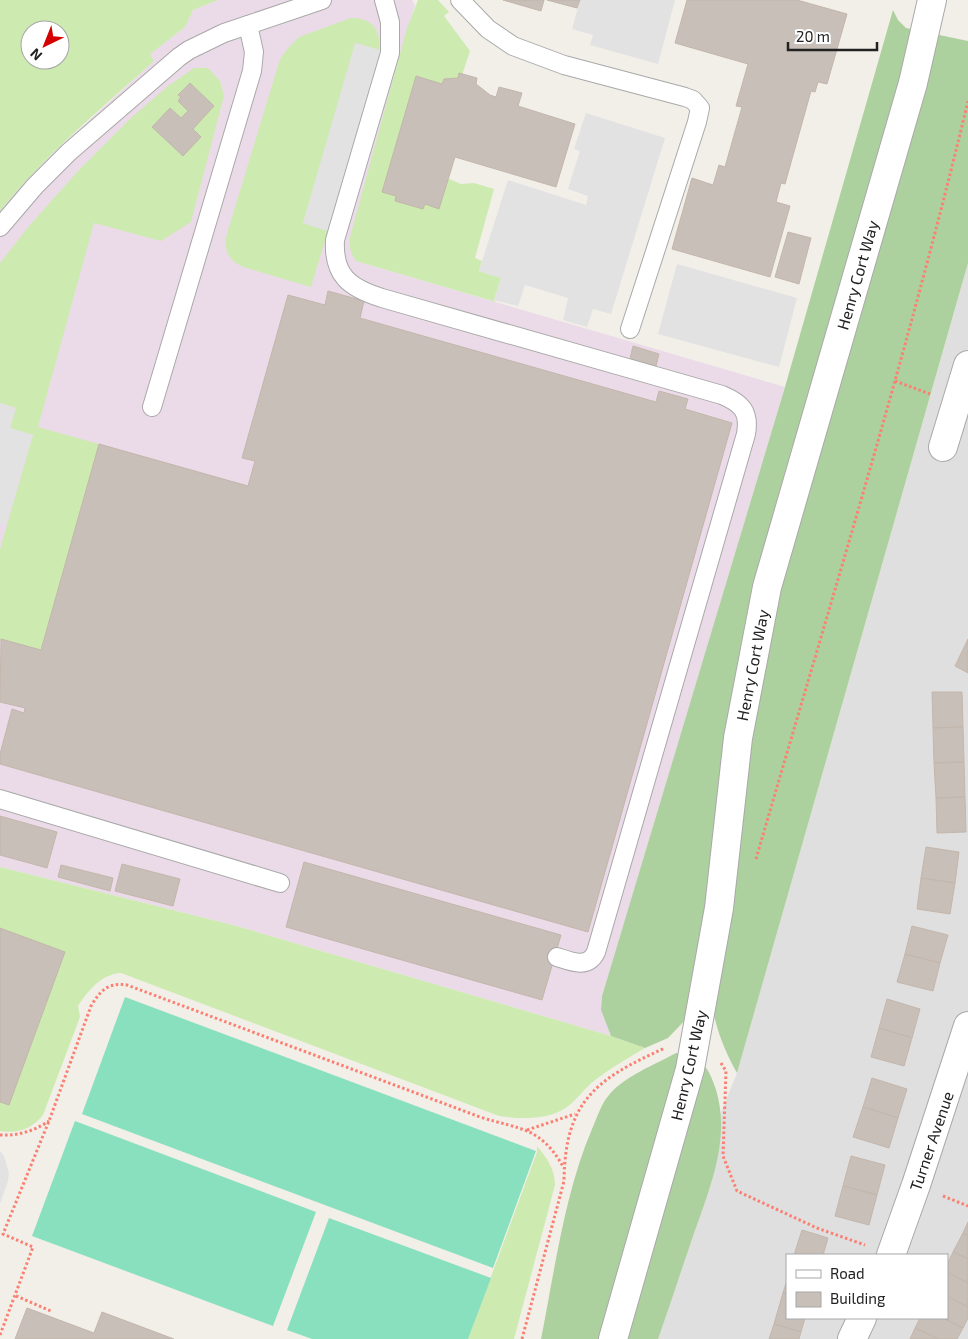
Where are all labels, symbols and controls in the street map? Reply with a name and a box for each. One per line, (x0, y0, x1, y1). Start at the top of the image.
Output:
north arrow (20, 20, 70, 70)
scale bar (788, 20, 877, 52)
text: 20 m (796, 27, 830, 45)
text: N (26, 45, 45, 65)
street label: Henry Cort Way (832, 218, 882, 332)
street label: Henry Cort Way (732, 607, 772, 722)
street label: Henry Cort Way (666, 1007, 710, 1122)
street label: Turner Avenue (905, 1089, 957, 1193)
legend (786, 1254, 948, 1319)
text: Road (830, 1264, 865, 1282)
text: Building (830, 1289, 886, 1307)

